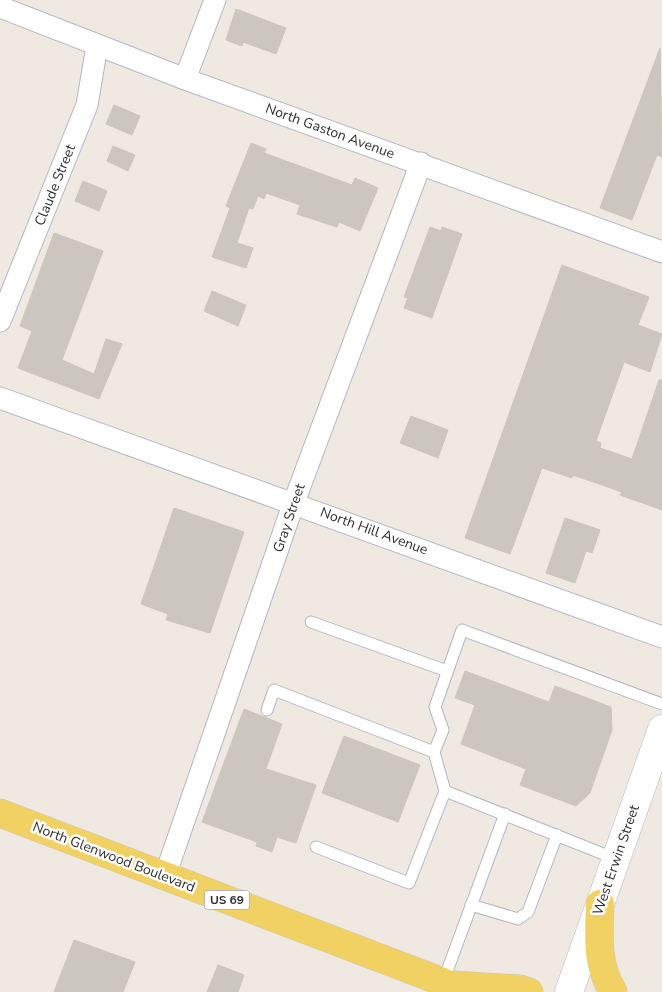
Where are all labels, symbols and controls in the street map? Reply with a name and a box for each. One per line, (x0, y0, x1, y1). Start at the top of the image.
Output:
street label: North Gaston Avenue (263, 99, 397, 163)
street label: Claude Street (30, 141, 80, 229)
street label: Gray Street (268, 481, 310, 555)
street label: North Hill Avenue (317, 503, 431, 559)
street label: West Erwin Street (588, 802, 644, 918)
street label: North Glenwood Boulevard (30, 817, 198, 897)
road number: US 69 (204, 890, 250, 910)

